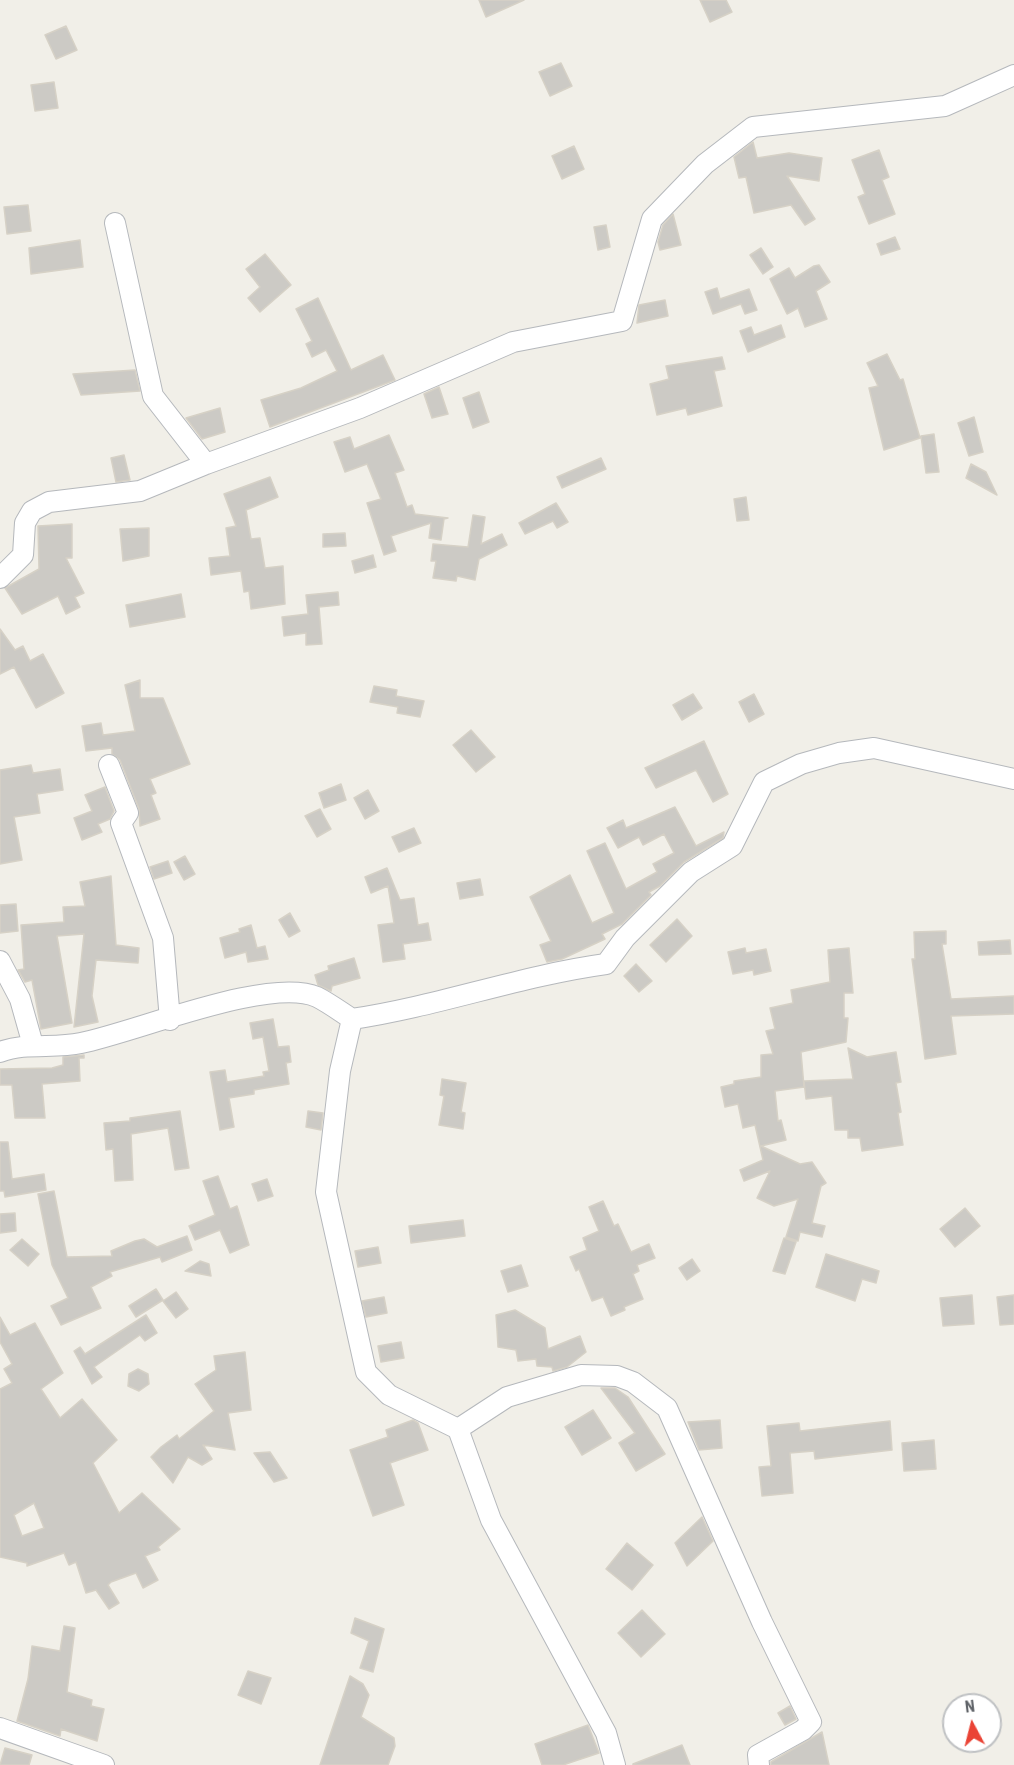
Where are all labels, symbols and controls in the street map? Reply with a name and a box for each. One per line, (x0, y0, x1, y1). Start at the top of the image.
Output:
north arrow (942, 1693, 1002, 1753)
text: N (964, 1697, 976, 1717)

